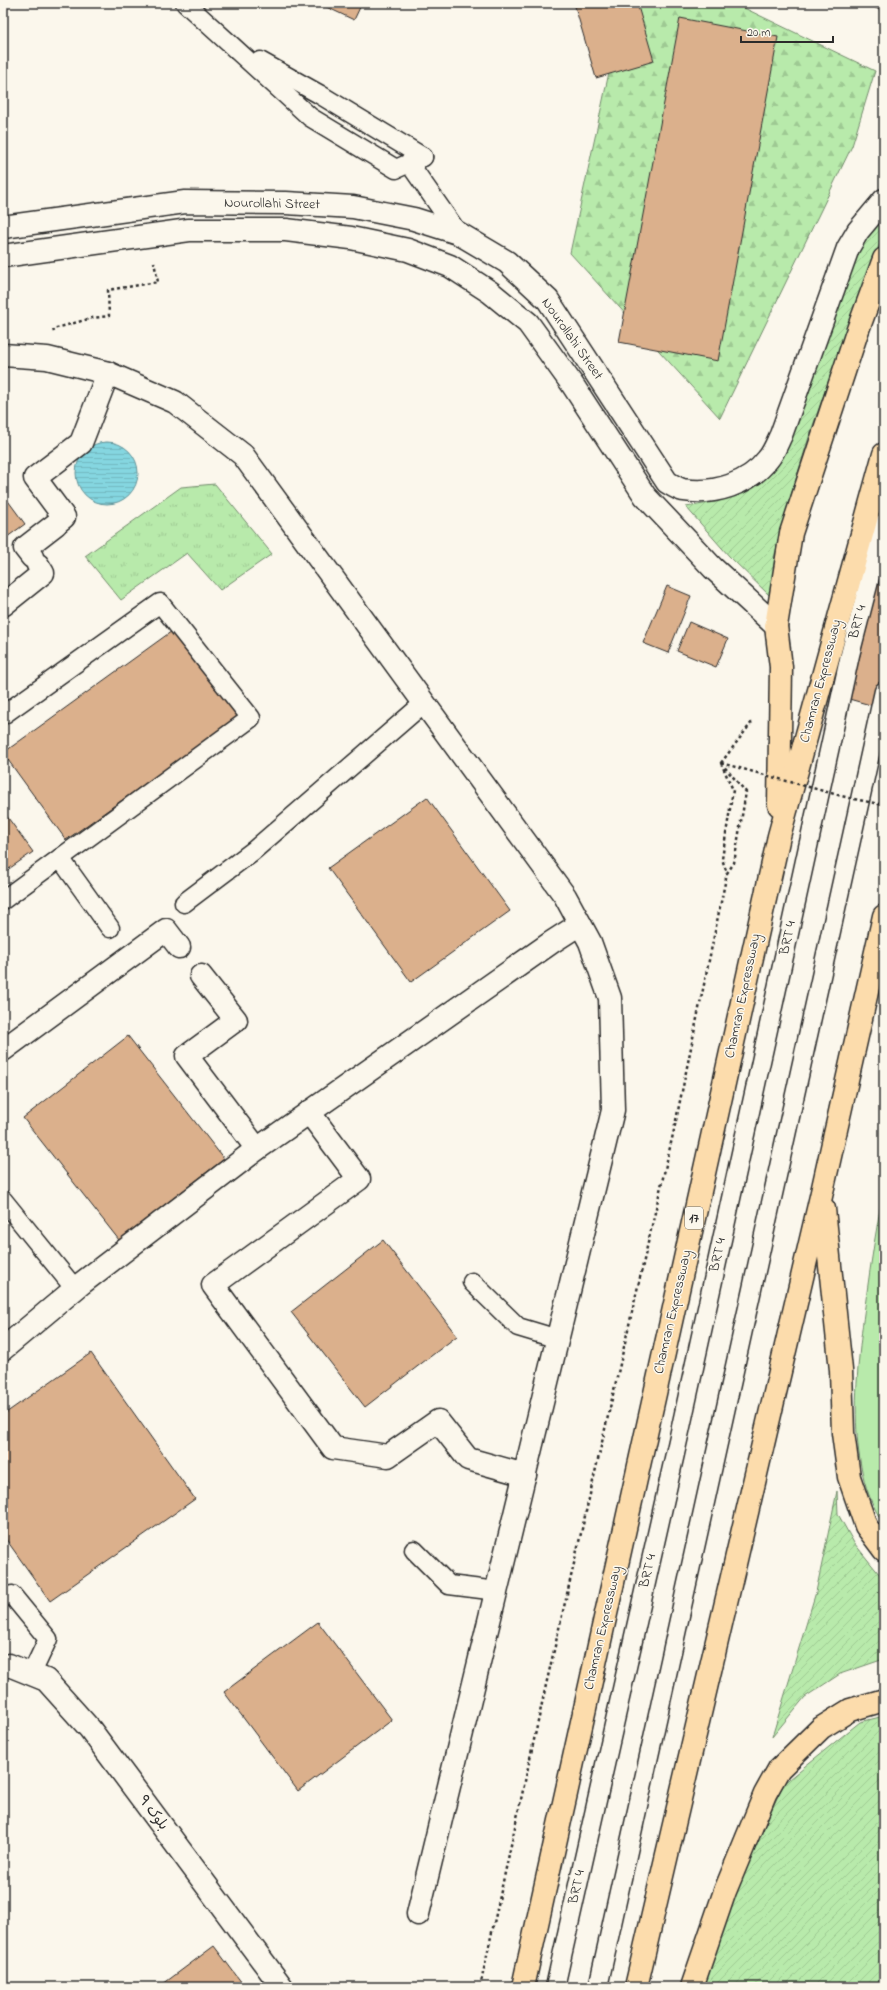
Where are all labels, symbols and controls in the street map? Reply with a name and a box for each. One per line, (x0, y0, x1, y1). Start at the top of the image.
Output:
scale bar (741, 18, 833, 44)
text: 20 m (747, 24, 770, 42)
street label: Nourollahi Street (224, 193, 321, 215)
street label: Nourollahi Street (536, 294, 608, 385)
street label: BRT 4 (843, 602, 873, 642)
street label: Chamran Expressway (794, 617, 849, 745)
street label: BRT 4 (774, 919, 802, 958)
street label: Chamran Expressway (720, 932, 767, 1060)
road number: 17 (685, 1207, 703, 1229)
street label: BRT 4 (704, 1236, 732, 1275)
street label: Chamran Expressway (649, 1248, 699, 1376)
street label: BRT 4 (634, 1552, 662, 1591)
street label: Chamran Expressway (579, 1564, 629, 1692)
street label: بلوک ۹ (133, 1791, 173, 1835)
street label: BRT 4 (563, 1868, 591, 1907)

